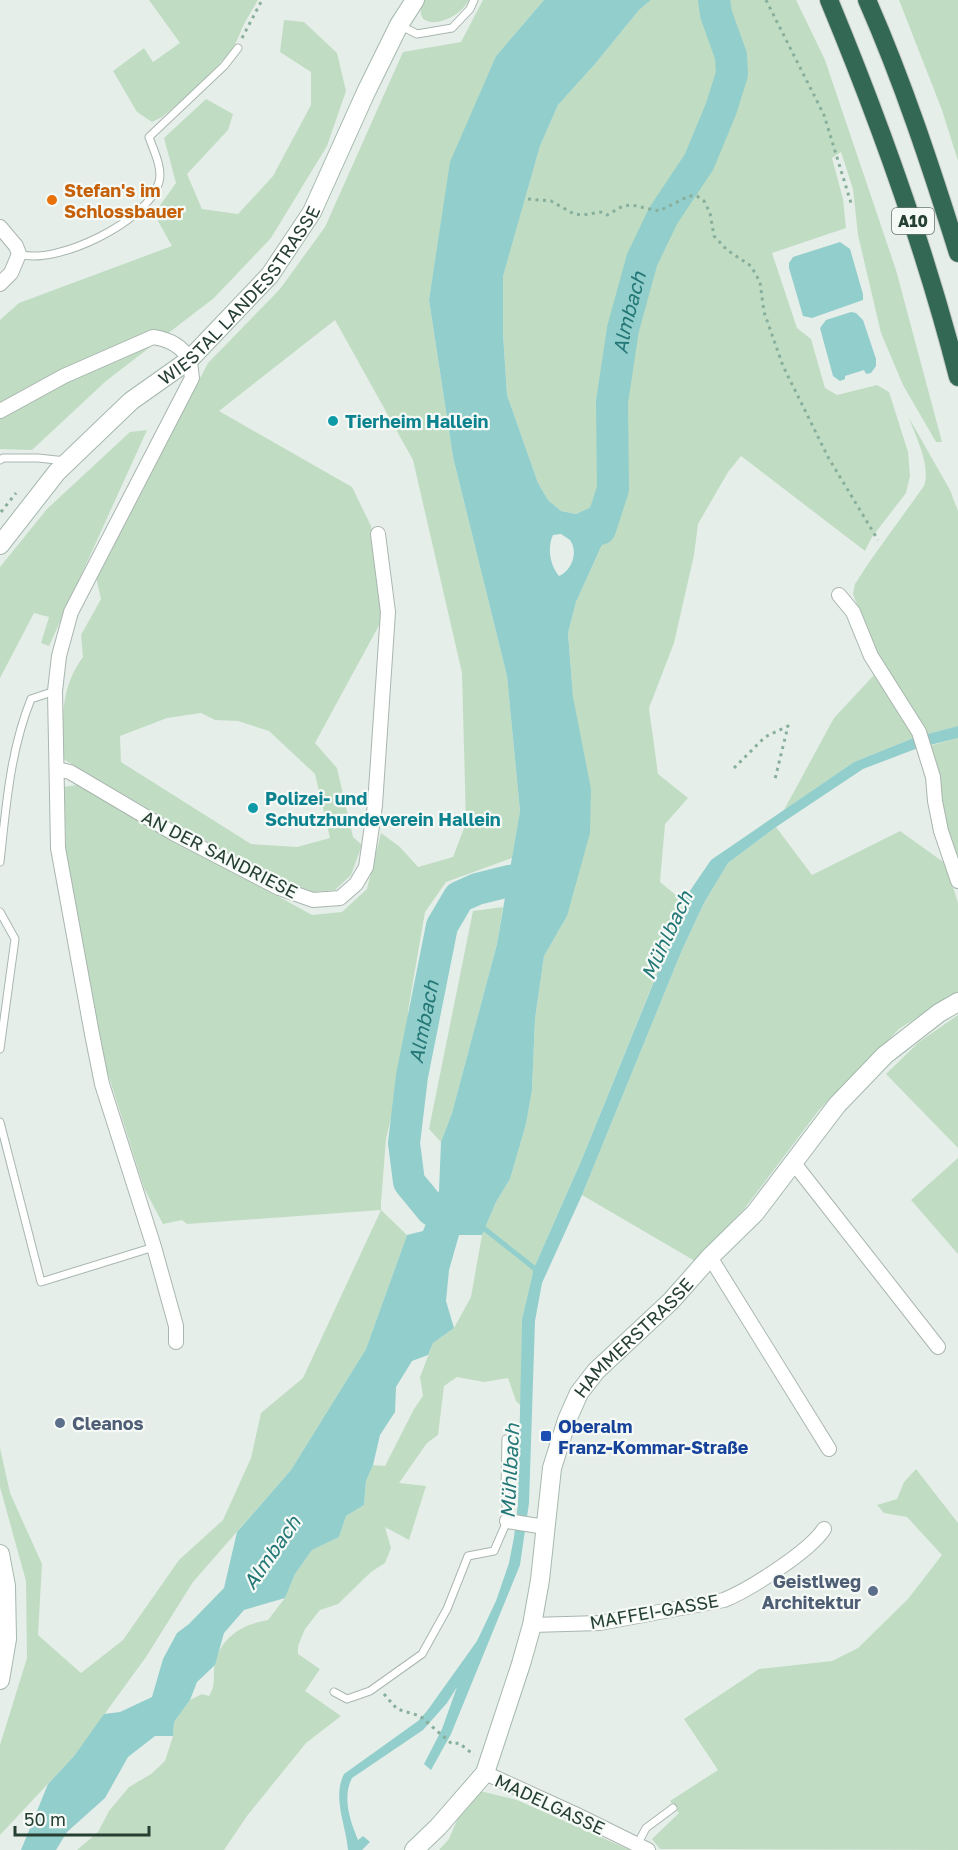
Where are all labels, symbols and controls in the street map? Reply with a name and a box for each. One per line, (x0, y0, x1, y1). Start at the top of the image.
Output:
place label: Stefan's im Schlossbauer (64, 179, 184, 222)
marker: Stefan's im Schlossbauer (45, 193, 59, 207)
street label: WIESTAL LANDESSTRASSE (154, 202, 324, 389)
road number: A10 (892, 208, 934, 234)
water label: Almbach (607, 268, 650, 355)
place label: Tierheim Hallein (345, 410, 489, 432)
marker: Tierheim Hallein (326, 414, 340, 428)
place label: Polizei- und Schutzhundeverein Hallein (265, 787, 501, 830)
marker: Polizei- und Schutzhundeverein Hallein (246, 801, 260, 815)
street label: AN DER SANDRIESE (139, 805, 301, 903)
water label: Mühlbach (635, 886, 697, 983)
water label: Almbach (403, 978, 443, 1065)
street label: HAMMERSTRASSE (569, 1273, 698, 1402)
place label: Cleanos (72, 1412, 144, 1434)
place label: Oberalm Franz-Kommar-Straße (558, 1415, 749, 1458)
marker: Cleanos (53, 1416, 67, 1430)
water label: Mühlbach (495, 1422, 524, 1519)
marker: Oberalm Franz-Kommar-Straße (539, 1429, 553, 1443)
water label: Almbach (237, 1510, 305, 1593)
place label: Geistlweg Architektur (762, 1570, 861, 1613)
marker: Geistlweg Architektur (866, 1584, 880, 1598)
street label: MAFFEI-GASSE (588, 1589, 720, 1633)
street label: MADELGASSE (491, 1769, 609, 1839)
scale bar (15, 1799, 148, 1837)
text: 50 m (24, 1808, 66, 1830)

